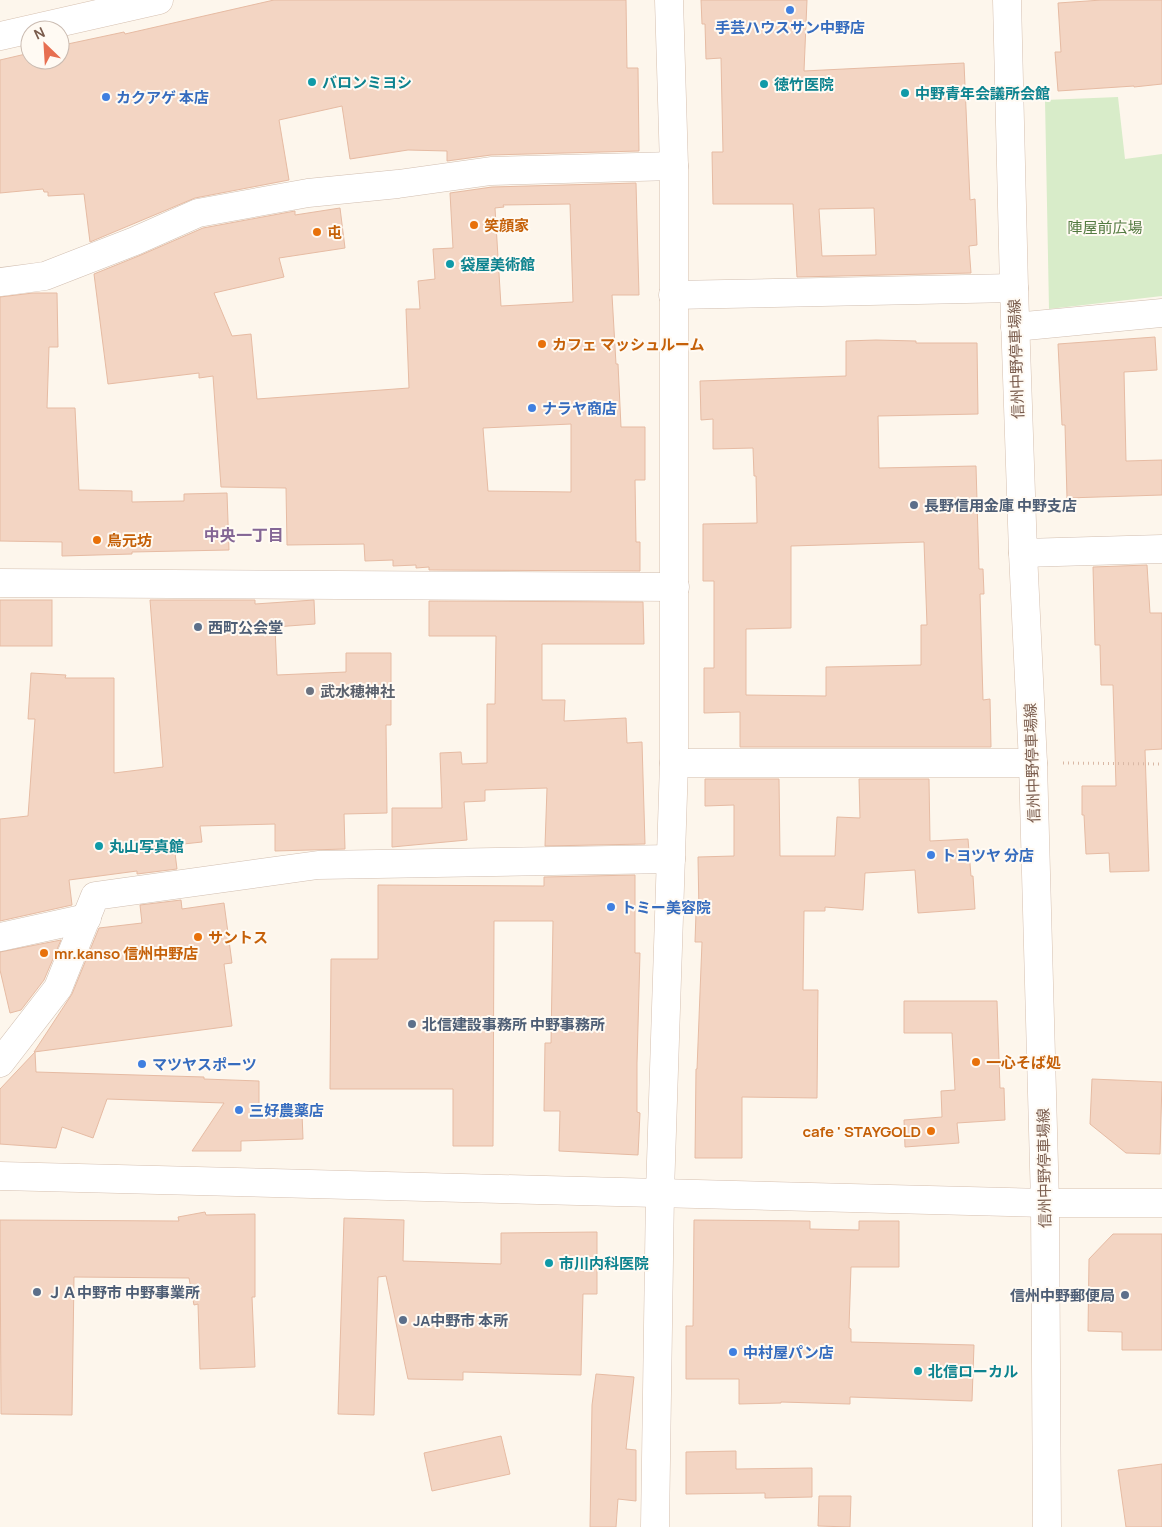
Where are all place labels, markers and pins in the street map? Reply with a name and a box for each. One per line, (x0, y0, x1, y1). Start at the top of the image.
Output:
marker: 手芸ハウスサン中野店 (784, 4, 796, 16)
place label: 手芸ハウスサン中野店 (715, 17, 865, 38)
place label: バロンミヨシ (322, 72, 412, 93)
place label: 徳竹医院 (774, 74, 834, 95)
marker: バロンミヨシ (306, 76, 318, 88)
marker: 徳竹医院 (758, 78, 770, 90)
place label: 中野青年会議所会館 (915, 83, 1050, 104)
place label: カクアゲ 本店 (116, 87, 209, 108)
marker: 中野青年会議所会館 (899, 87, 911, 99)
marker: カクアゲ 本店 (100, 91, 112, 103)
place label: 笑顔家 (484, 215, 529, 236)
marker: 笑顔家 (468, 219, 480, 231)
place label: 屯 (327, 222, 342, 243)
marker: 屯 (311, 226, 323, 238)
place label: 袋屋美術館 (460, 254, 535, 275)
marker: 袋屋美術館 (444, 258, 456, 270)
place label: カフェ マッシュルーム (552, 334, 705, 355)
marker: カフェ マッシュルーム (536, 338, 548, 350)
place label: ナラヤ商店 (542, 398, 617, 419)
marker: ナラヤ商店 (526, 402, 538, 414)
place label: 長野信用金庫 中野支店 (924, 495, 1077, 516)
marker: 長野信用金庫 中野支店 (908, 499, 920, 511)
place label: 鳥元坊 (107, 530, 152, 551)
marker: 鳥元坊 (91, 534, 103, 546)
place label: 西町公会堂 (208, 617, 283, 638)
marker: 西町公会堂 (192, 621, 204, 633)
place label: 武水穂神社 (320, 681, 395, 702)
marker: 武水穂神社 (304, 685, 316, 697)
place label: 丸山写真館 (109, 836, 184, 857)
marker: 丸山写真館 (93, 840, 105, 852)
place label: トヨツヤ 分店 (941, 845, 1034, 866)
marker: トヨツヤ 分店 (925, 849, 937, 861)
place label: トミー美容院 (621, 897, 711, 918)
marker: トミー美容院 (605, 901, 617, 913)
place label: サントス (208, 927, 268, 948)
marker: サントス (192, 931, 204, 943)
place label: mr.kanso 信州中野店 (54, 943, 198, 964)
marker: mr.kanso 信州中野店 (38, 947, 50, 959)
place label: 北信建設事務所 中野事務所 (422, 1014, 605, 1035)
marker: 北信建設事務所 中野事務所 (406, 1018, 418, 1030)
place label: 一心そば処 (986, 1052, 1061, 1073)
place label: マツヤスポーツ (152, 1054, 257, 1075)
marker: 一心そば処 (970, 1056, 982, 1068)
marker: マツヤスポーツ (136, 1058, 148, 1070)
place label: 三好農薬店 (249, 1100, 324, 1121)
marker: 三好農薬店 (233, 1104, 245, 1116)
place label: cafe ' STAYGOLD (802, 1121, 921, 1142)
marker: cafe ' STAYGOLD (925, 1125, 937, 1137)
place label: 市川内科医院 (559, 1253, 649, 1274)
marker: 市川内科医院 (543, 1257, 555, 1269)
place label: ＪＡ中野市 中野事業所 (47, 1282, 200, 1303)
place label: 信州中野郵便局 (1010, 1285, 1115, 1306)
marker: ＪＡ中野市 中野事業所 (31, 1286, 43, 1298)
marker: 信州中野郵便局 (1119, 1289, 1131, 1301)
place label: JA中野市 本所 (413, 1310, 508, 1331)
marker: JA中野市 本所 (397, 1314, 409, 1326)
place label: 中村屋パン店 (743, 1342, 834, 1363)
marker: 中村屋パン店 (727, 1346, 739, 1358)
place label: 北信ローカル (928, 1361, 1018, 1382)
marker: 北信ローカル (912, 1365, 924, 1377)

